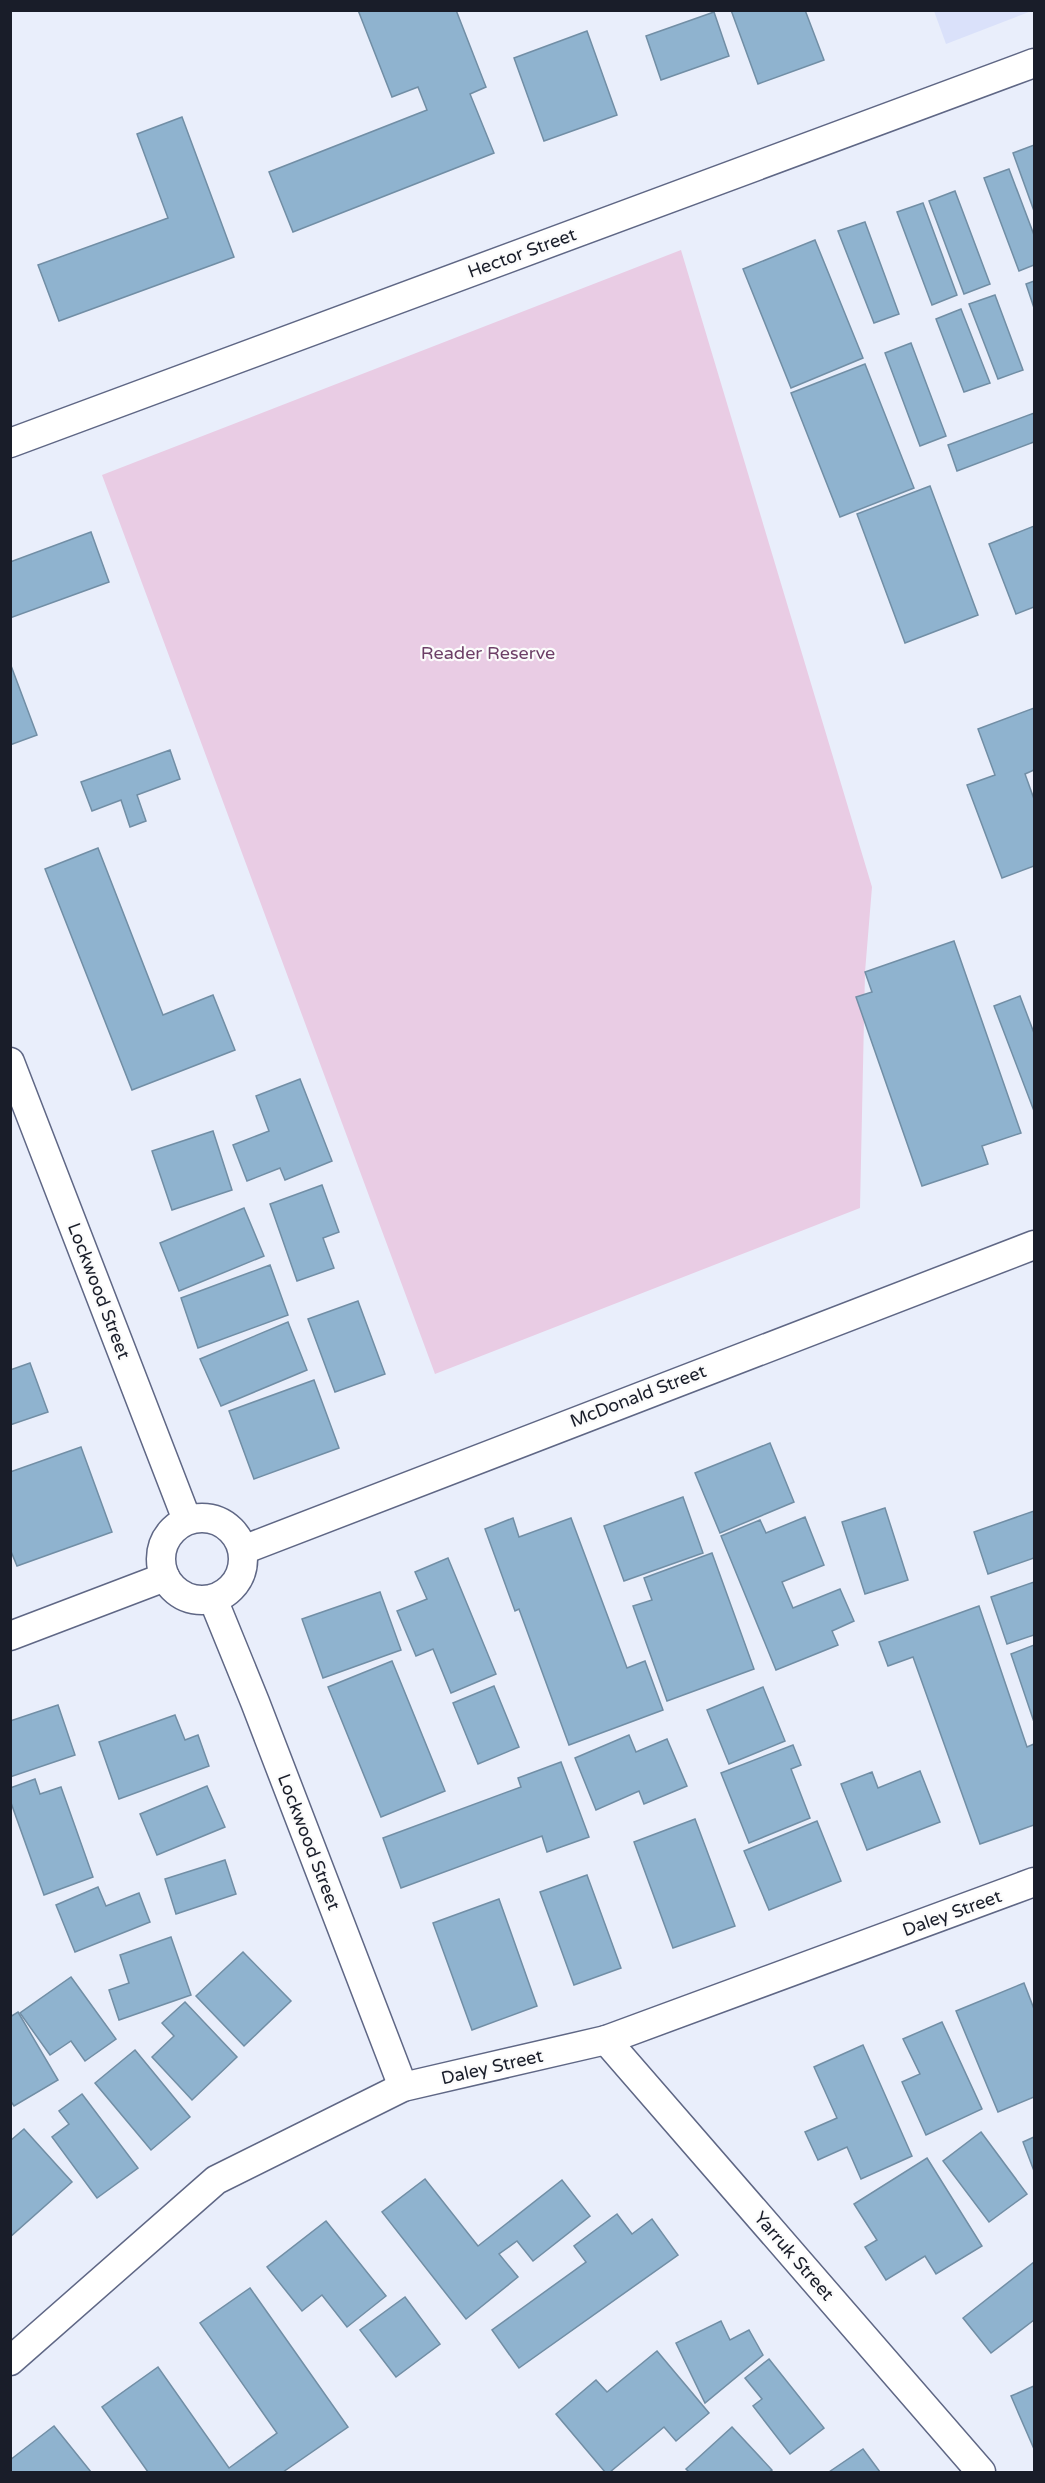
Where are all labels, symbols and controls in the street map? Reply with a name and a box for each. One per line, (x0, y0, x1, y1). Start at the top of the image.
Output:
street label: Hector Street (465, 223, 579, 283)
park label: Reader Reserve (421, 642, 555, 664)
street label: Lockwood Street (63, 1220, 135, 1362)
street label: McDonald Street (567, 1360, 709, 1432)
street label: Lockwood Street (273, 1771, 345, 1913)
street label: Daley Street (899, 1885, 1005, 1941)
street label: Daley Street (439, 2045, 545, 2089)
street label: Yarruk Street (749, 2207, 839, 2305)

